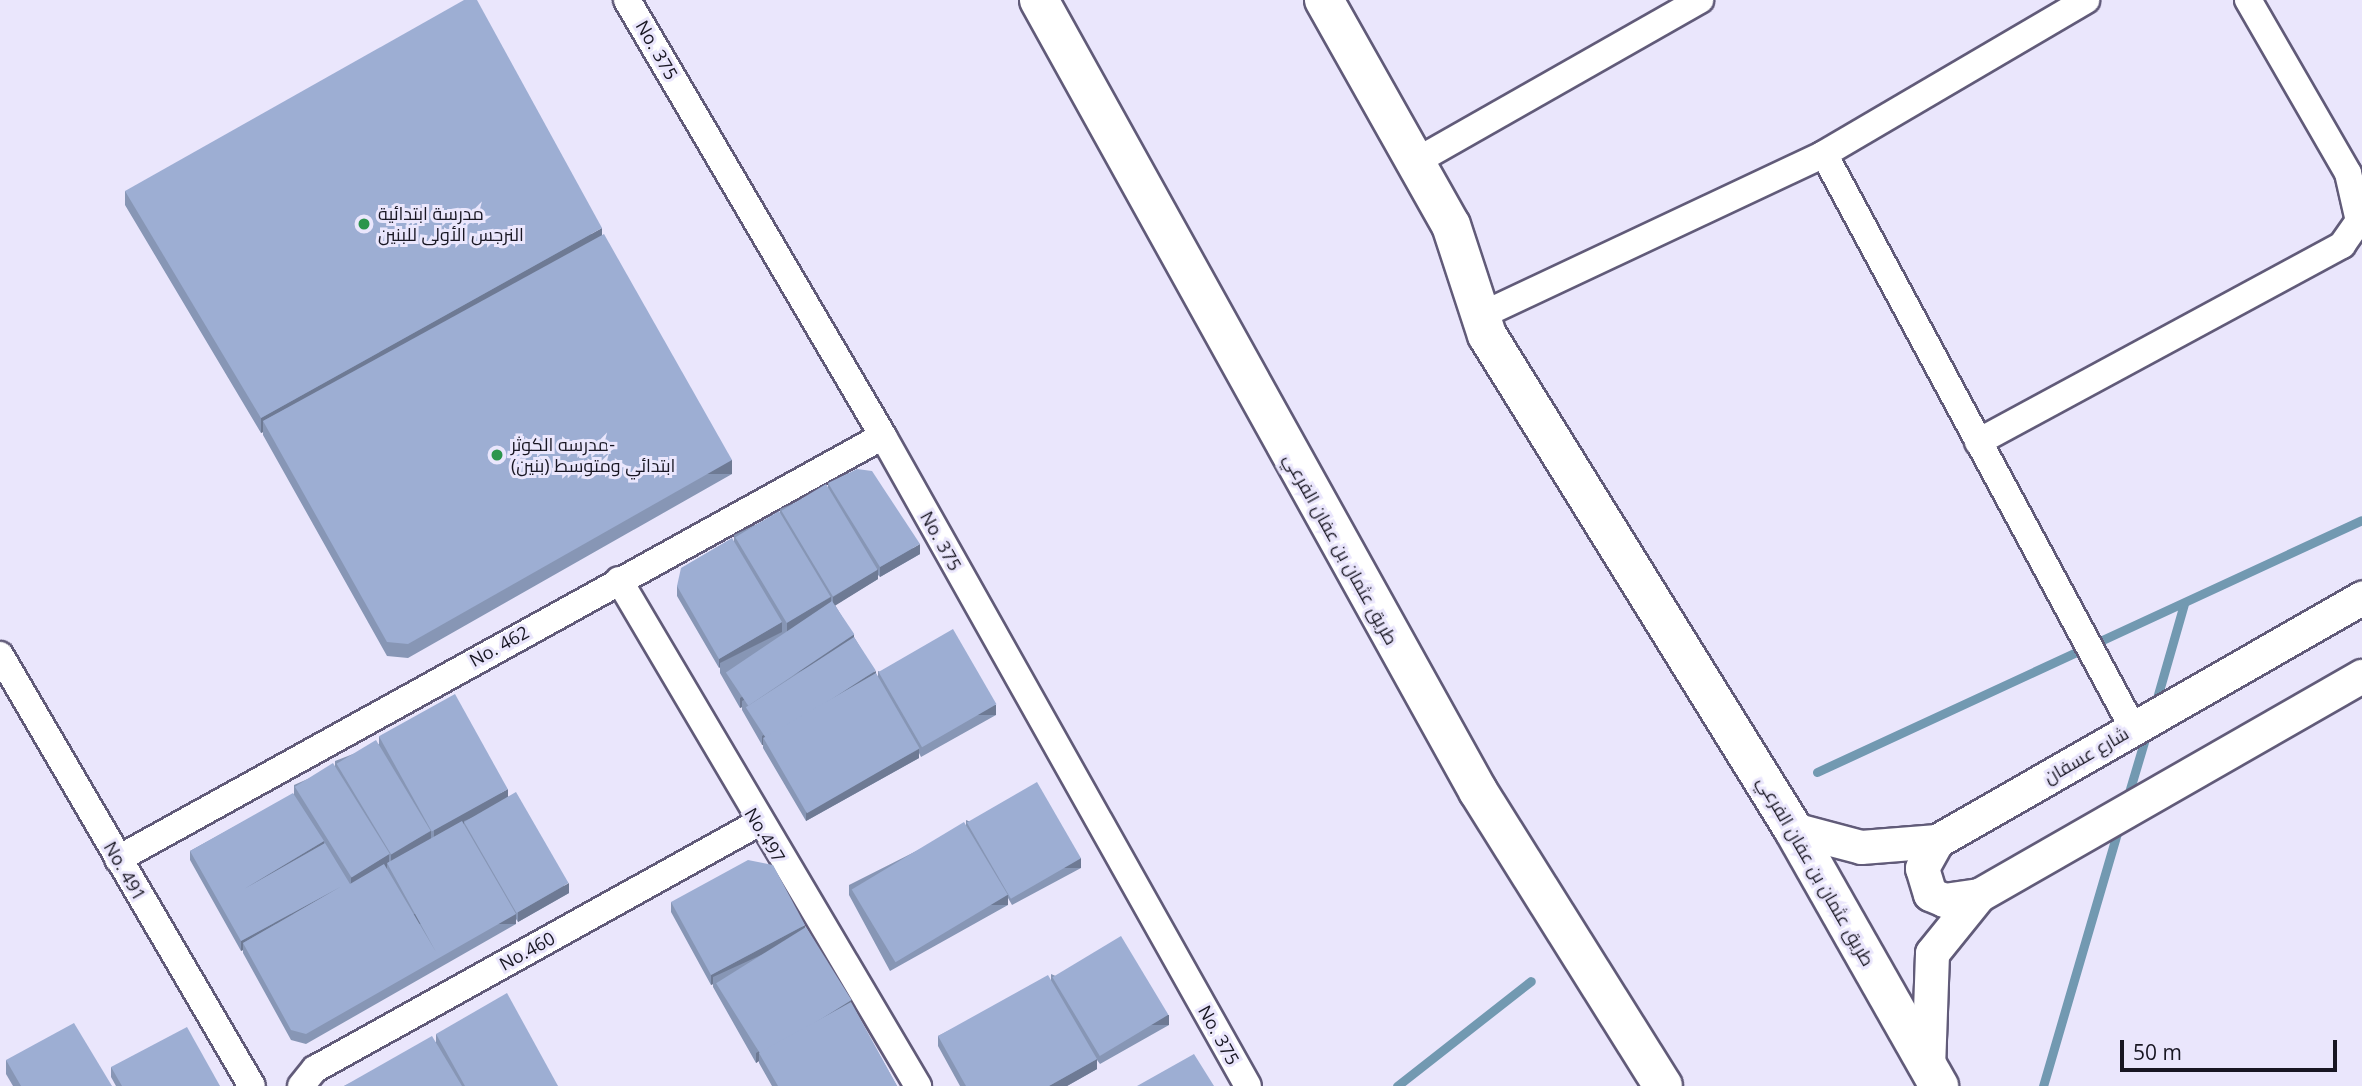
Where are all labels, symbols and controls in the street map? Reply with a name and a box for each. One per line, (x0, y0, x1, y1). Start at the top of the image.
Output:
street label: No. 375 (631, 17, 683, 83)
place label: مدرسة ابتدائية النرجس الأولى للبنين (378, 203, 524, 246)
marker: مدرسة ابتدائية النرجس الأولى للبنين (356, 216, 372, 232)
place label: مدرسه الكوثر- ابتدائي ومتوسط (بنين) (511, 434, 675, 476)
marker: مدرسه الكوثر- ابتدائي ومتوسط (بنين) (489, 447, 505, 463)
street label: طريق عثمان بن عفان الفرعي (1279, 450, 1403, 648)
street label: No. 375 (916, 507, 966, 575)
street label: No. 462 (465, 621, 533, 671)
street label: شارع عسفان (2040, 722, 2132, 788)
street label: طريق عثمان بن عفان الفرعي (1753, 772, 1879, 970)
street label: No.497 (740, 804, 790, 866)
street label: No. 491 (99, 838, 151, 904)
street label: No.460 (496, 927, 558, 975)
street label: No. 375 (1194, 1001, 1244, 1069)
scale bar (2124, 1026, 2341, 1070)
text: 50 m (2133, 1038, 2182, 1066)

